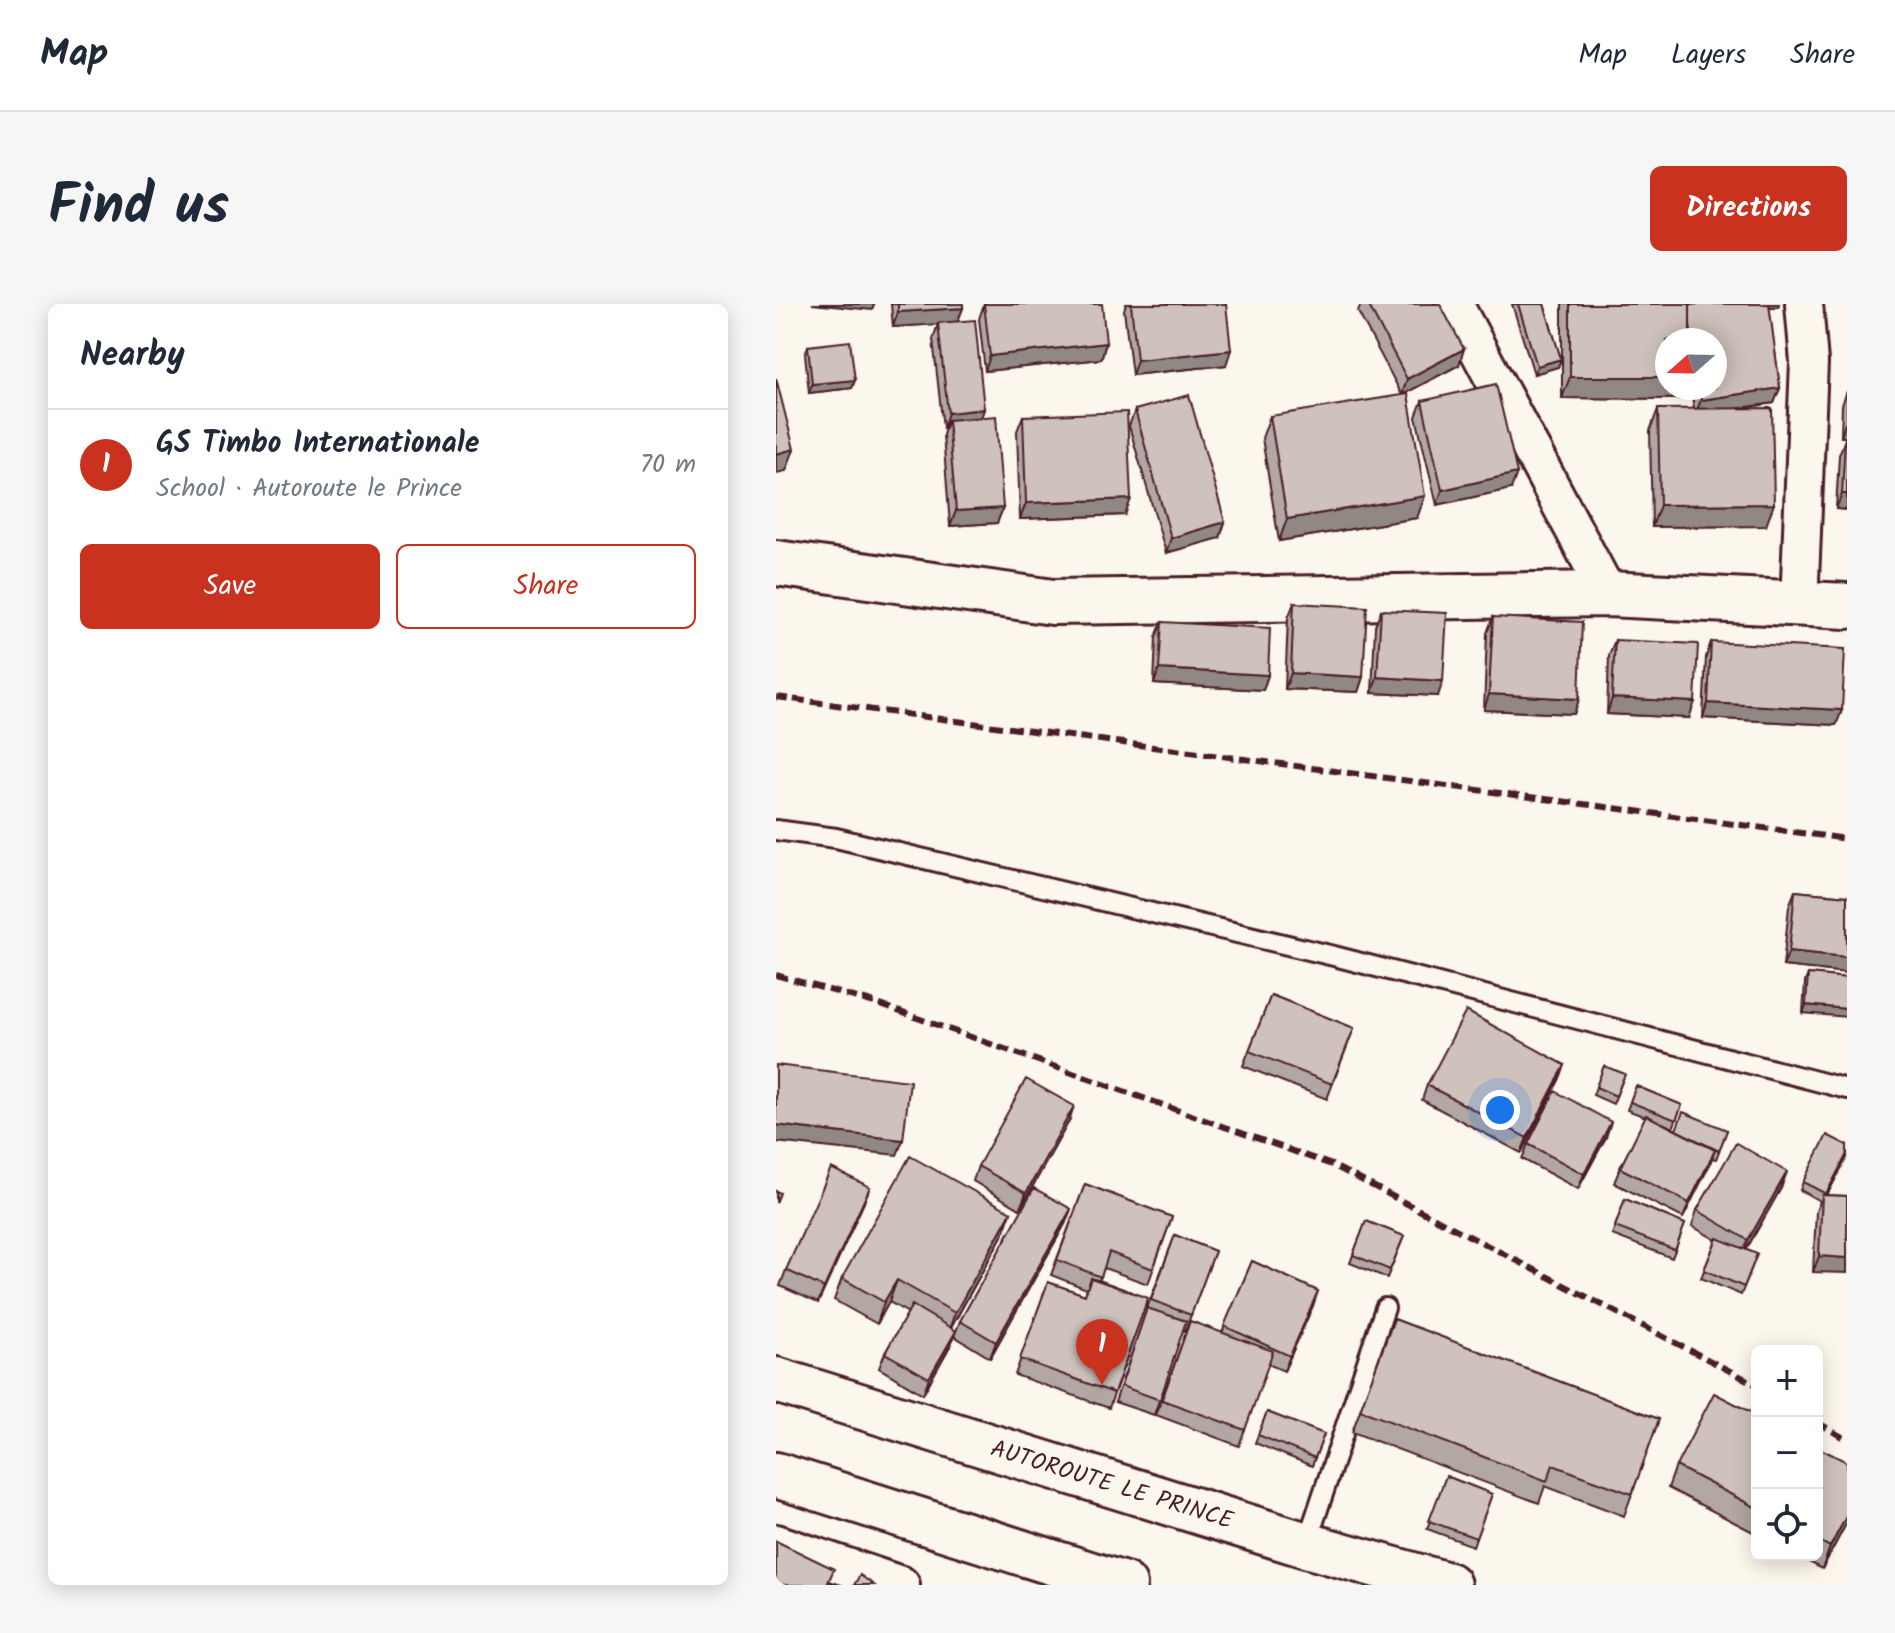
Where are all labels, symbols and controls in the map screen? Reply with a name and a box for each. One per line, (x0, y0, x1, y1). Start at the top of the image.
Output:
text: Map (40, 25, 109, 85)
text: Map (1578, 33, 1627, 78)
text: Layers (1671, 33, 1746, 78)
text: Share (1790, 33, 1855, 78)
text: Find us (48, 163, 229, 253)
button: Directions (1650, 166, 1847, 251)
north arrow (1655, 328, 1727, 400)
text: Nearby (80, 329, 185, 383)
text: GS Timbo Internationale (156, 420, 479, 468)
text: 1 (102, 444, 110, 486)
text: 70 m (640, 444, 696, 486)
text: School · Autoroute le Prince (156, 468, 462, 510)
button: Save (80, 544, 380, 629)
button: Share (396, 544, 696, 629)
your location (1480, 1090, 1520, 1130)
pin: 1 (1076, 1319, 1128, 1385)
map controls (1751, 1345, 1823, 1561)
button: + (1751, 1345, 1823, 1417)
button: − (1751, 1417, 1823, 1489)
street label: AUTOROUTE LE PRINCE (985, 1430, 1239, 1541)
button: locate (1751, 1489, 1823, 1561)

